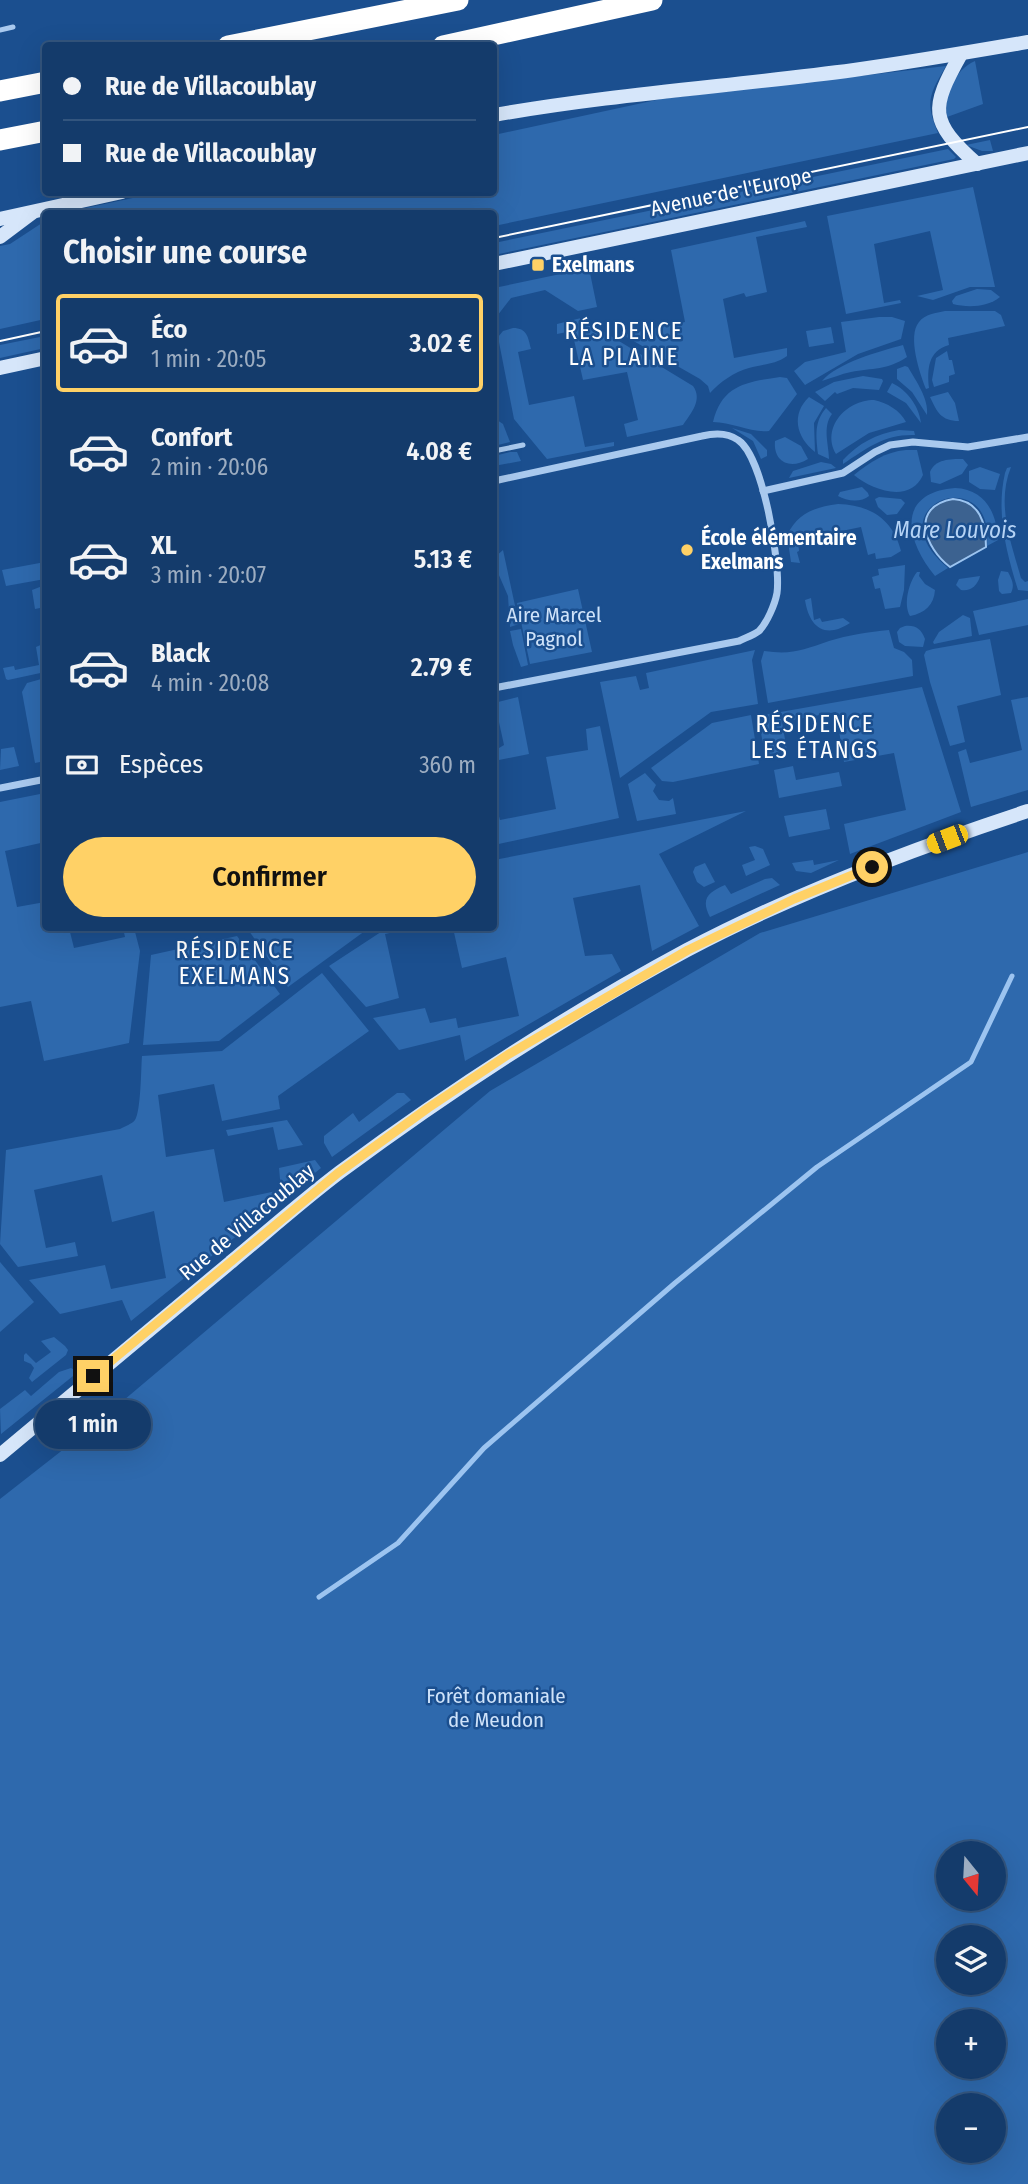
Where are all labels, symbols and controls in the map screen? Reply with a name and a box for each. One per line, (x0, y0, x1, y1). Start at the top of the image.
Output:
text: Rue de Villacoublay (105, 71, 316, 102)
text: Rue de Villacoublay (105, 138, 316, 169)
street label: Avenue de l'Europe (648, 162, 814, 222)
text: Choisir une course (63, 233, 307, 271)
place label: Exelmans (552, 252, 635, 278)
marker: Exelmans (530, 257, 546, 273)
icon: car (67, 312, 130, 375)
text: Éco (151, 314, 188, 345)
district label: RÉSIDENCE LA PLAINE (564, 316, 684, 371)
text: 3.02 € (409, 328, 472, 359)
text: 1 min · 20:05 (151, 345, 266, 373)
icon: car (67, 420, 130, 483)
text: Confort (151, 422, 232, 453)
text: 4.08 € (406, 436, 472, 467)
text: 2 min · 20:06 (151, 453, 268, 481)
water label: Mare Louvois (894, 516, 1017, 544)
place label: École élémentaire Exelmans (701, 524, 857, 575)
icon: car (67, 528, 130, 591)
text: XL (151, 530, 177, 561)
marker: École élémentaire Exelmans (679, 542, 695, 558)
text: 5.13 € (414, 544, 472, 575)
text: 3 min · 20:07 (151, 561, 266, 589)
park label: Aire Marcel Pagnol (507, 602, 602, 652)
icon: car (67, 636, 130, 699)
text: Black (151, 638, 210, 669)
text: 2.79 € (411, 652, 472, 683)
text: 4 min · 20:08 (151, 669, 269, 697)
district label: RÉSIDENCE LES ÉTANGS (751, 709, 879, 764)
icon: cash (63, 746, 101, 784)
text: Espèces (119, 749, 203, 780)
text: 360 m (419, 751, 476, 779)
car (924, 822, 971, 856)
button: Confirmer (63, 837, 476, 917)
route start (856, 851, 888, 883)
district label: RÉSIDENCE EXELMANS (175, 935, 295, 990)
street label: Rue de Villacoublay (174, 1158, 320, 1286)
route end (77, 1360, 109, 1392)
callout: 1 min (35, 1400, 151, 1450)
text: 1 min (68, 1410, 118, 1438)
park label: Forêt domaniale de Meudon (426, 1683, 566, 1733)
north arrow (936, 1841, 1006, 1911)
map controls (936, 1841, 1006, 2163)
button: layers (936, 1925, 1006, 1995)
button: + (936, 2009, 1006, 2079)
button: − (936, 2093, 1006, 2163)

